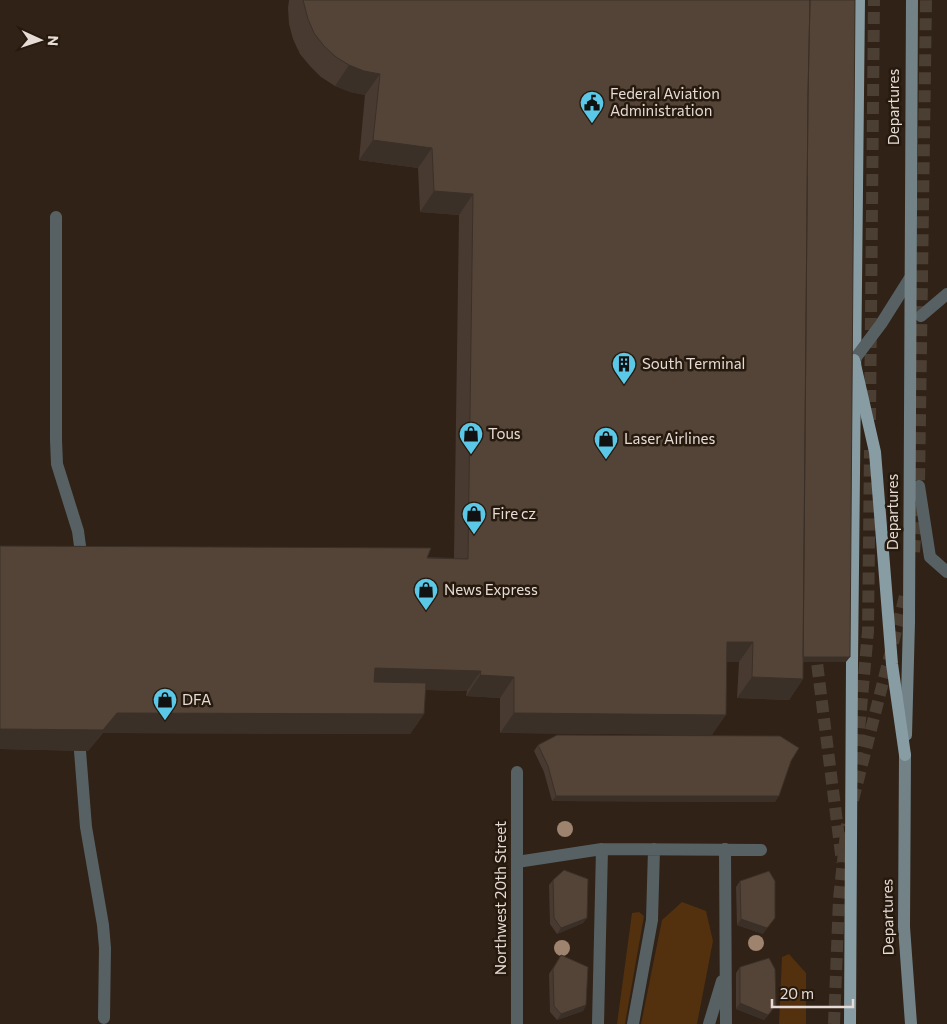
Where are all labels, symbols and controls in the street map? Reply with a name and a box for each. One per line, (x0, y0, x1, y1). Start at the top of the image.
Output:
north arrow (15, 15, 65, 65)
text: N (45, 35, 62, 46)
street label: Departures (884, 68, 902, 145)
place label: Federal Aviation Administration (610, 84, 720, 119)
public building icon: Federal Aviation Administration (579, 90, 605, 124)
building icon: South Terminal (611, 351, 637, 385)
place label: South Terminal (642, 354, 745, 372)
shop icon: Tous (458, 421, 484, 455)
place label: Tous (488, 424, 521, 442)
shop icon: Laser Airlines (593, 426, 619, 460)
place label: Laser Airlines (624, 429, 715, 447)
street label: Departures (883, 473, 901, 550)
shop icon: Fire cz (461, 501, 487, 535)
place label: Fire cz (492, 504, 536, 522)
shop icon: News Express (413, 577, 439, 611)
place label: News Express (444, 580, 538, 598)
shop icon: DFA (152, 687, 178, 721)
place label: DFA (182, 690, 211, 708)
street label: Northwest 20th Street (491, 821, 509, 975)
street label: Departures (877, 878, 897, 956)
scale bar (772, 976, 853, 1008)
text: 20 m (780, 984, 814, 1002)

